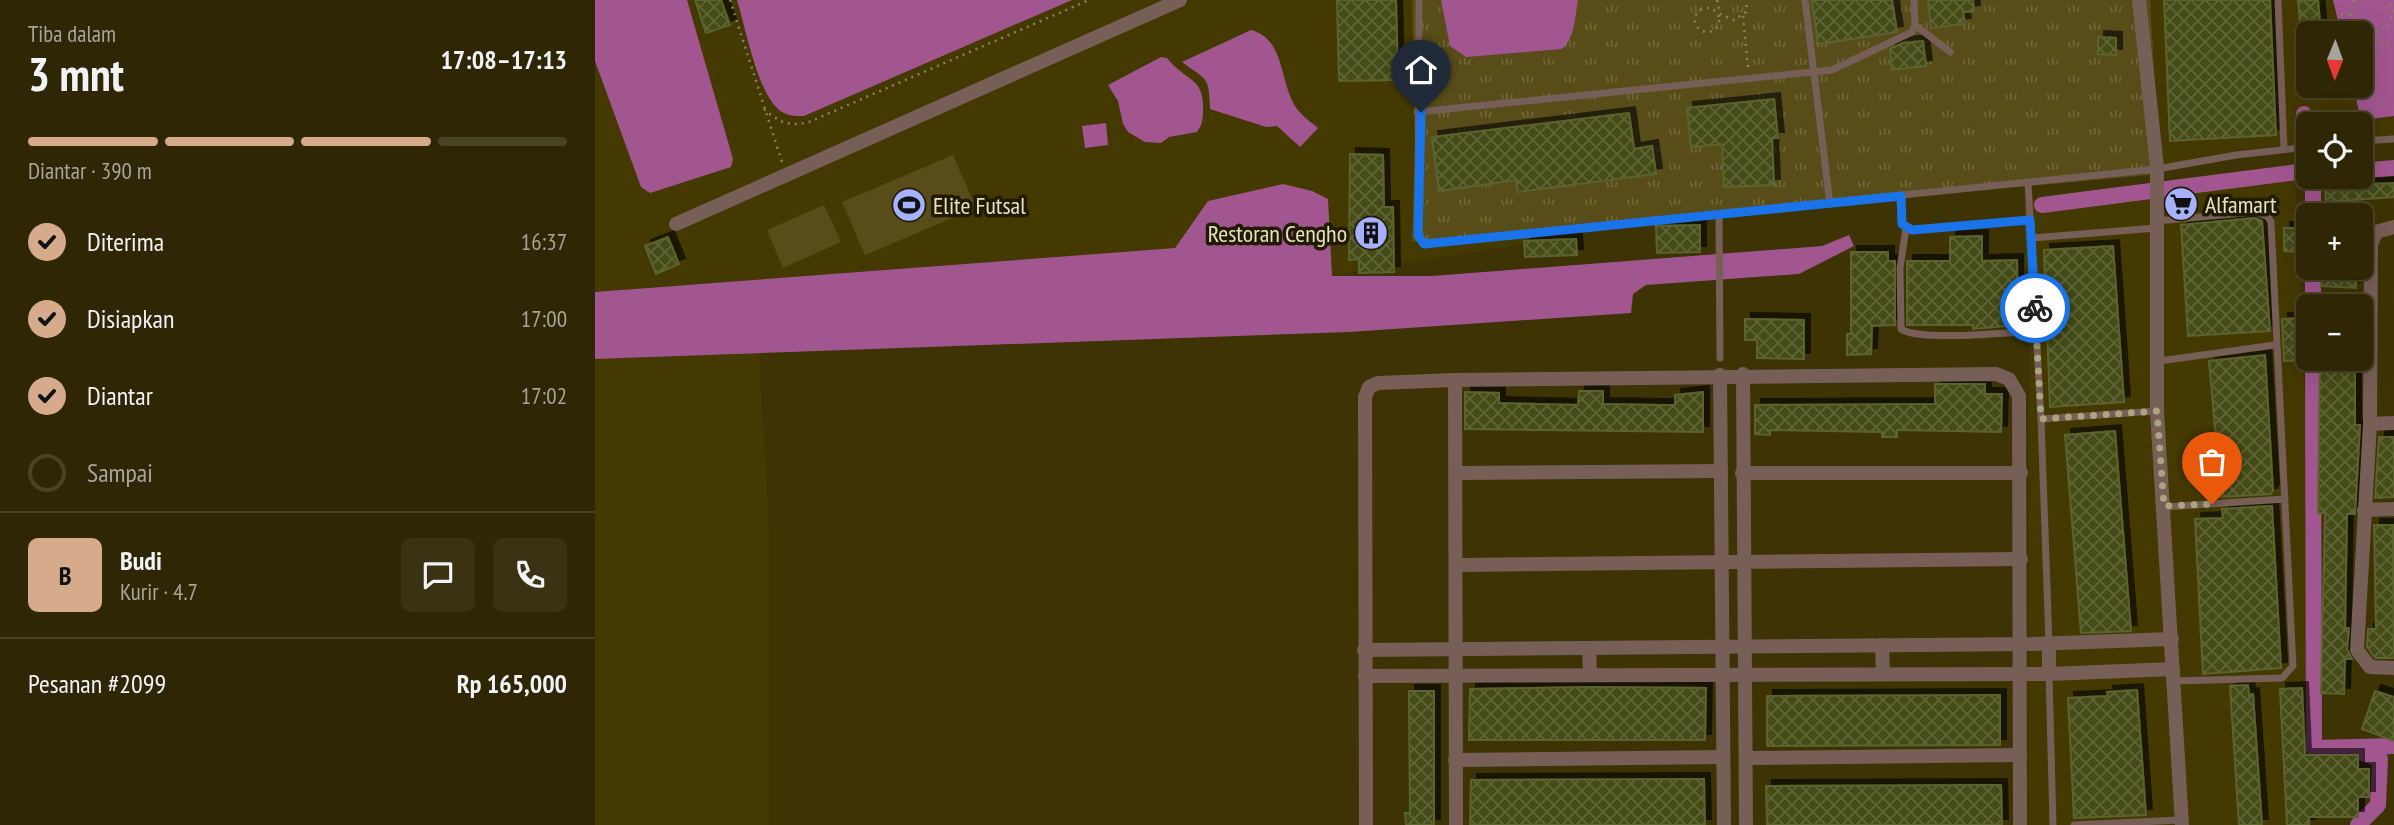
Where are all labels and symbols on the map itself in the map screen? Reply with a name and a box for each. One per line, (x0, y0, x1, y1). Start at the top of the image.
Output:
north arrow (2296, 21, 2373, 98)
pin (1391, 40, 1451, 112)
supermarket icon: Alfamart (2162, 185, 2200, 223)
sports icon: Elite Futsal (890, 186, 928, 224)
place label: Alfamart (2205, 189, 2277, 220)
place label: Elite Futsal (933, 190, 1026, 221)
building icon: Restoran Cengho (1352, 214, 1390, 252)
place label: Restoran Cengho (1208, 218, 1347, 249)
courier (2000, 273, 2070, 343)
pin (2182, 432, 2242, 504)

